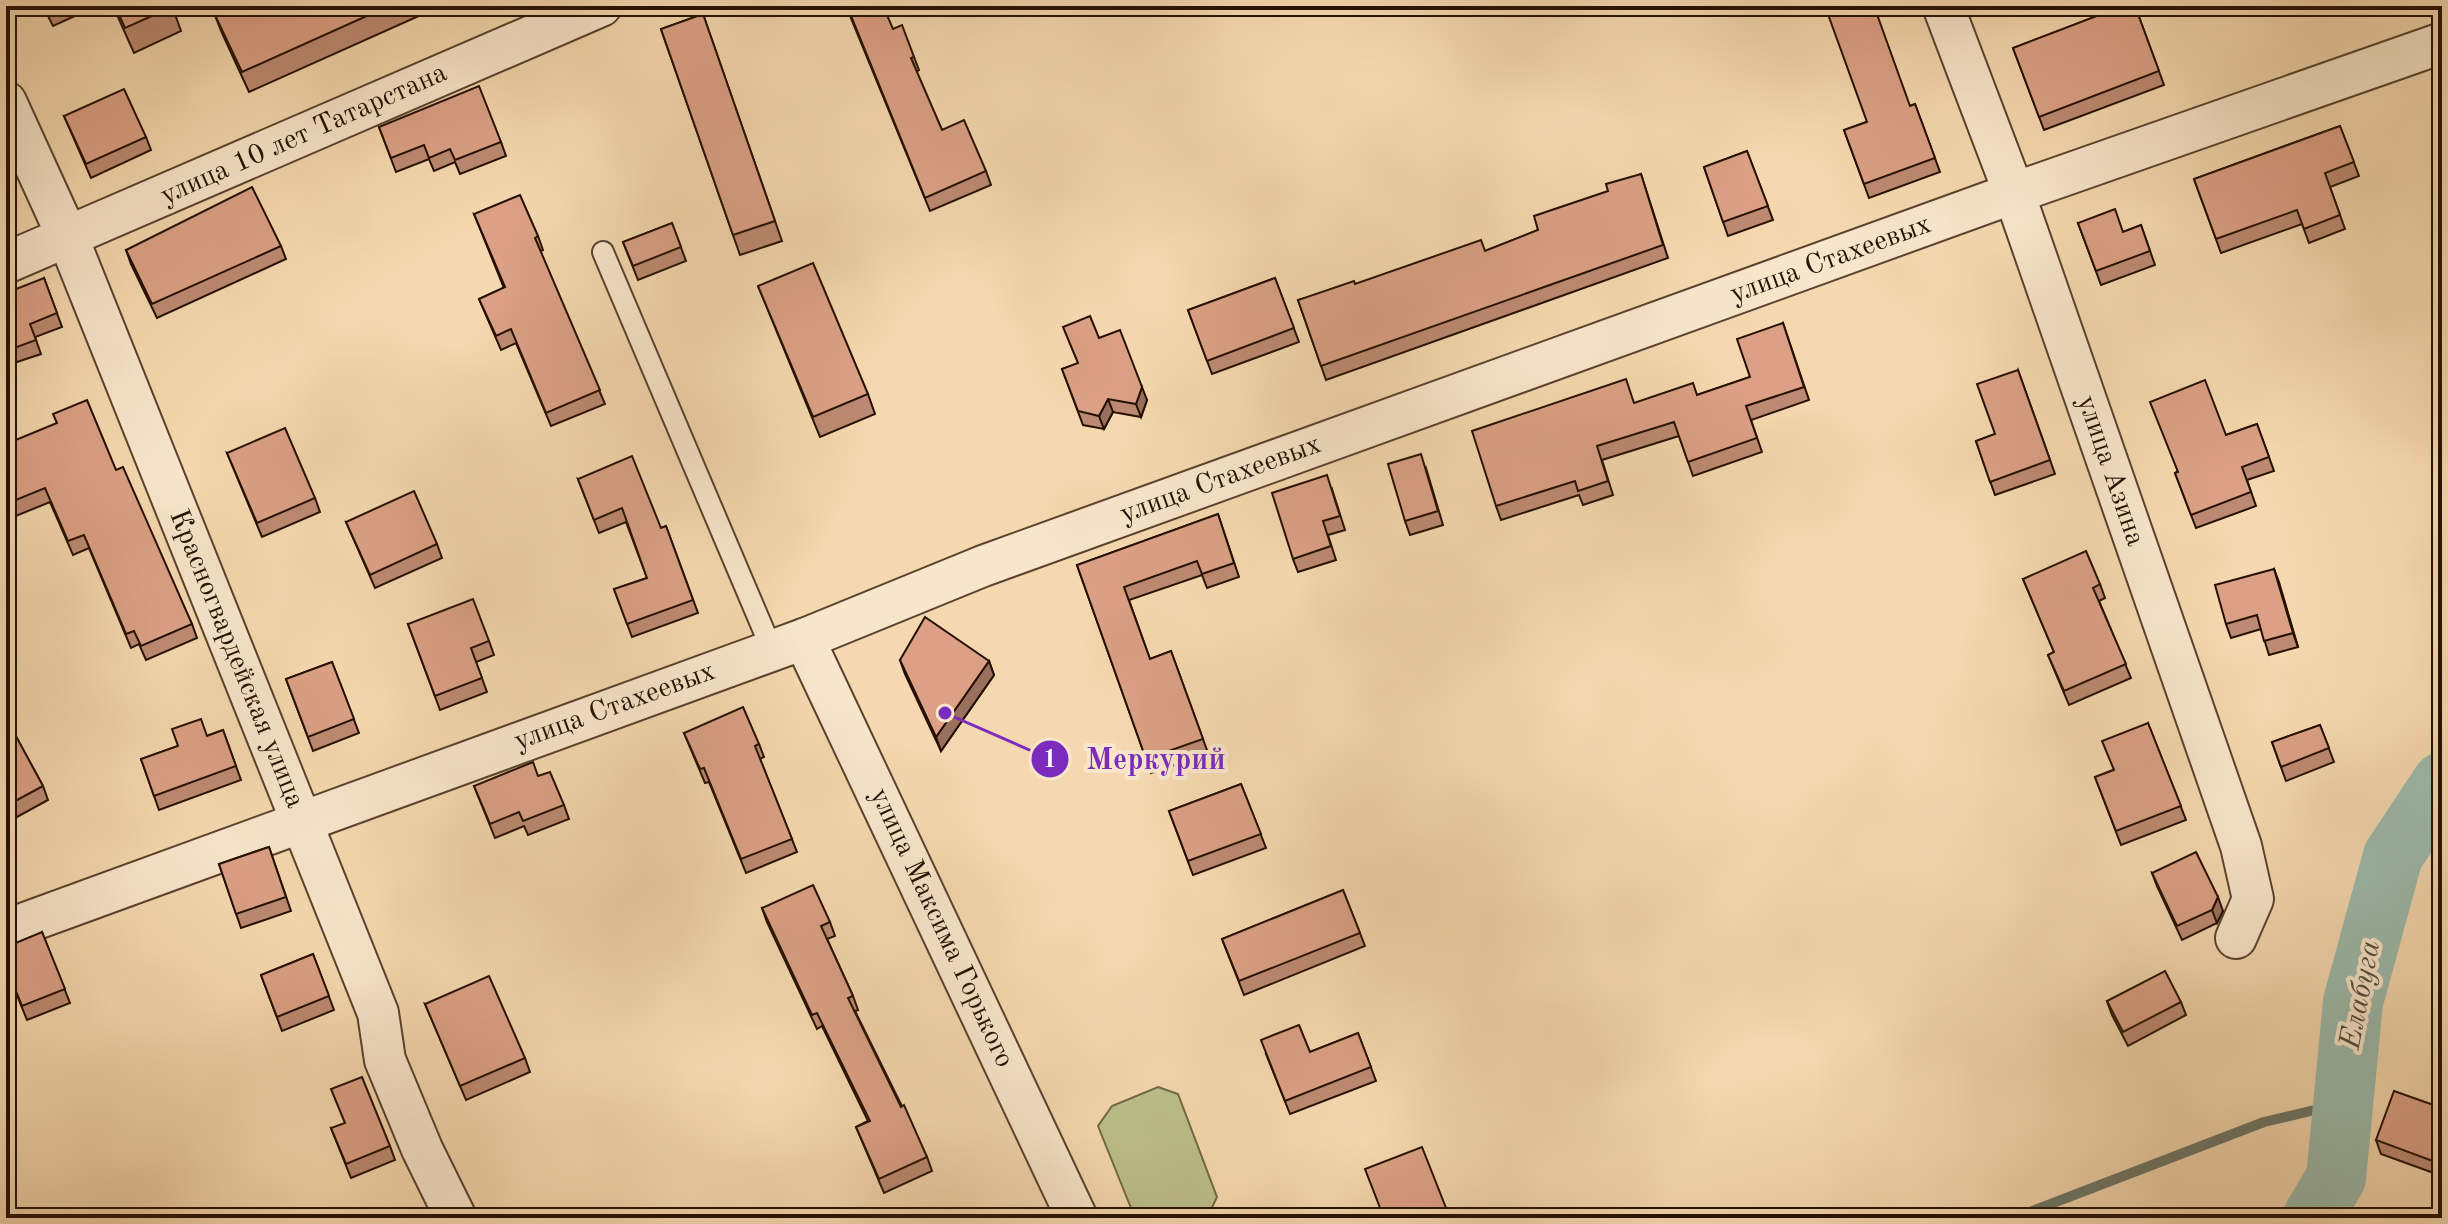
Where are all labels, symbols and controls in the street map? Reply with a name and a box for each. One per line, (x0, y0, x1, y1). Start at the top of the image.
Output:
street label: улица 10 лет Татарстана (157, 59, 452, 211)
street label: улица Стахеевых (1727, 211, 1935, 309)
street label: улица Азина (2071, 392, 2149, 550)
street label: улица Стахеевых (1117, 431, 1325, 529)
street label: Красногвардейская улица (163, 506, 309, 812)
street label: улица Стахеевых (511, 658, 719, 756)
callout: Меркурий (1030, 732, 1241, 786)
text: Меркурий (1086, 746, 1226, 776)
text: 1 (1043, 749, 1057, 773)
street label: улица Максима Горького (864, 784, 1018, 1072)
water label: Елабуга (2336, 938, 2386, 1053)

